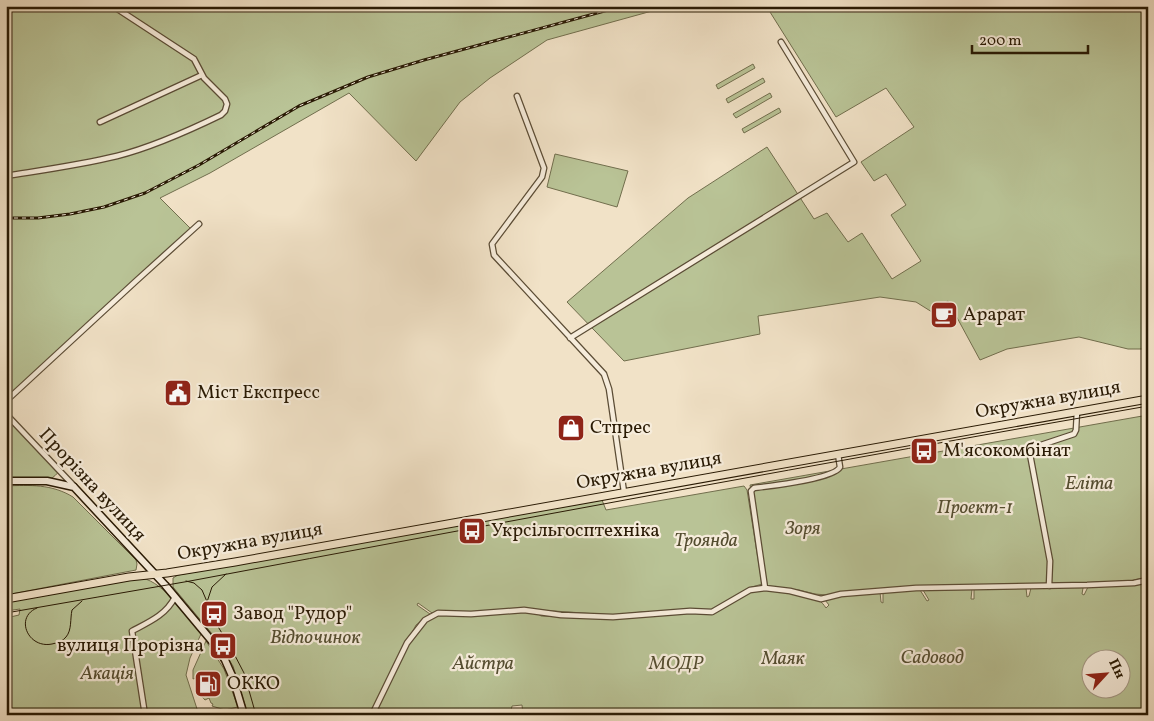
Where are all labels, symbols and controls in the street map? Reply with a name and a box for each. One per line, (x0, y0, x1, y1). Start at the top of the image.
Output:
scale bar (972, 22, 1088, 54)
text: 200 m (979, 31, 1022, 52)
cafe icon: Арарат (929, 300, 959, 330)
place label: Арарат (963, 302, 1026, 328)
street label: Окружна вулиця (973, 374, 1123, 426)
public building icon: Міст Експресс (163, 378, 193, 408)
place label: Міст Експресс (197, 380, 320, 406)
shop icon: Стпрес (556, 413, 586, 443)
place label: Стпрес (590, 415, 651, 441)
street label: Прорізна вулиця (32, 422, 152, 548)
bus stop icon: М'ясокомбінат (909, 436, 939, 466)
place label: М'ясокомбінат (943, 438, 1071, 464)
street label: Окружна вулиця (574, 445, 724, 497)
park label: Еліта (1065, 471, 1113, 497)
park label: Проект-1 (937, 495, 1013, 521)
street label: Окружна вулиця (175, 516, 325, 568)
bus stop icon: Укрсільгосптехніка (457, 516, 487, 546)
park label: Зоря (784, 516, 821, 542)
place label: Укрсільгосптехніка (491, 518, 660, 544)
park label: Троянда (674, 528, 738, 554)
bus stop icon: Завод "Рудор" (199, 599, 229, 629)
place label: Завод "Рудор" (233, 601, 352, 627)
park label: Відпочинок (270, 625, 361, 651)
bus stop icon: вулиця Прорізна (208, 631, 238, 661)
place label: вулиця Прорізна (57, 633, 204, 659)
park label: Садовод (901, 645, 964, 671)
park label: Маяк (760, 646, 806, 672)
north arrow (1082, 648, 1132, 698)
park label: Айстра (451, 651, 514, 677)
park label: МОДР (648, 651, 704, 677)
text: Пн (1103, 656, 1129, 682)
park label: Акація (79, 661, 134, 687)
fuel station icon: ОККО (193, 669, 223, 699)
place label: ОККО (227, 671, 280, 697)

